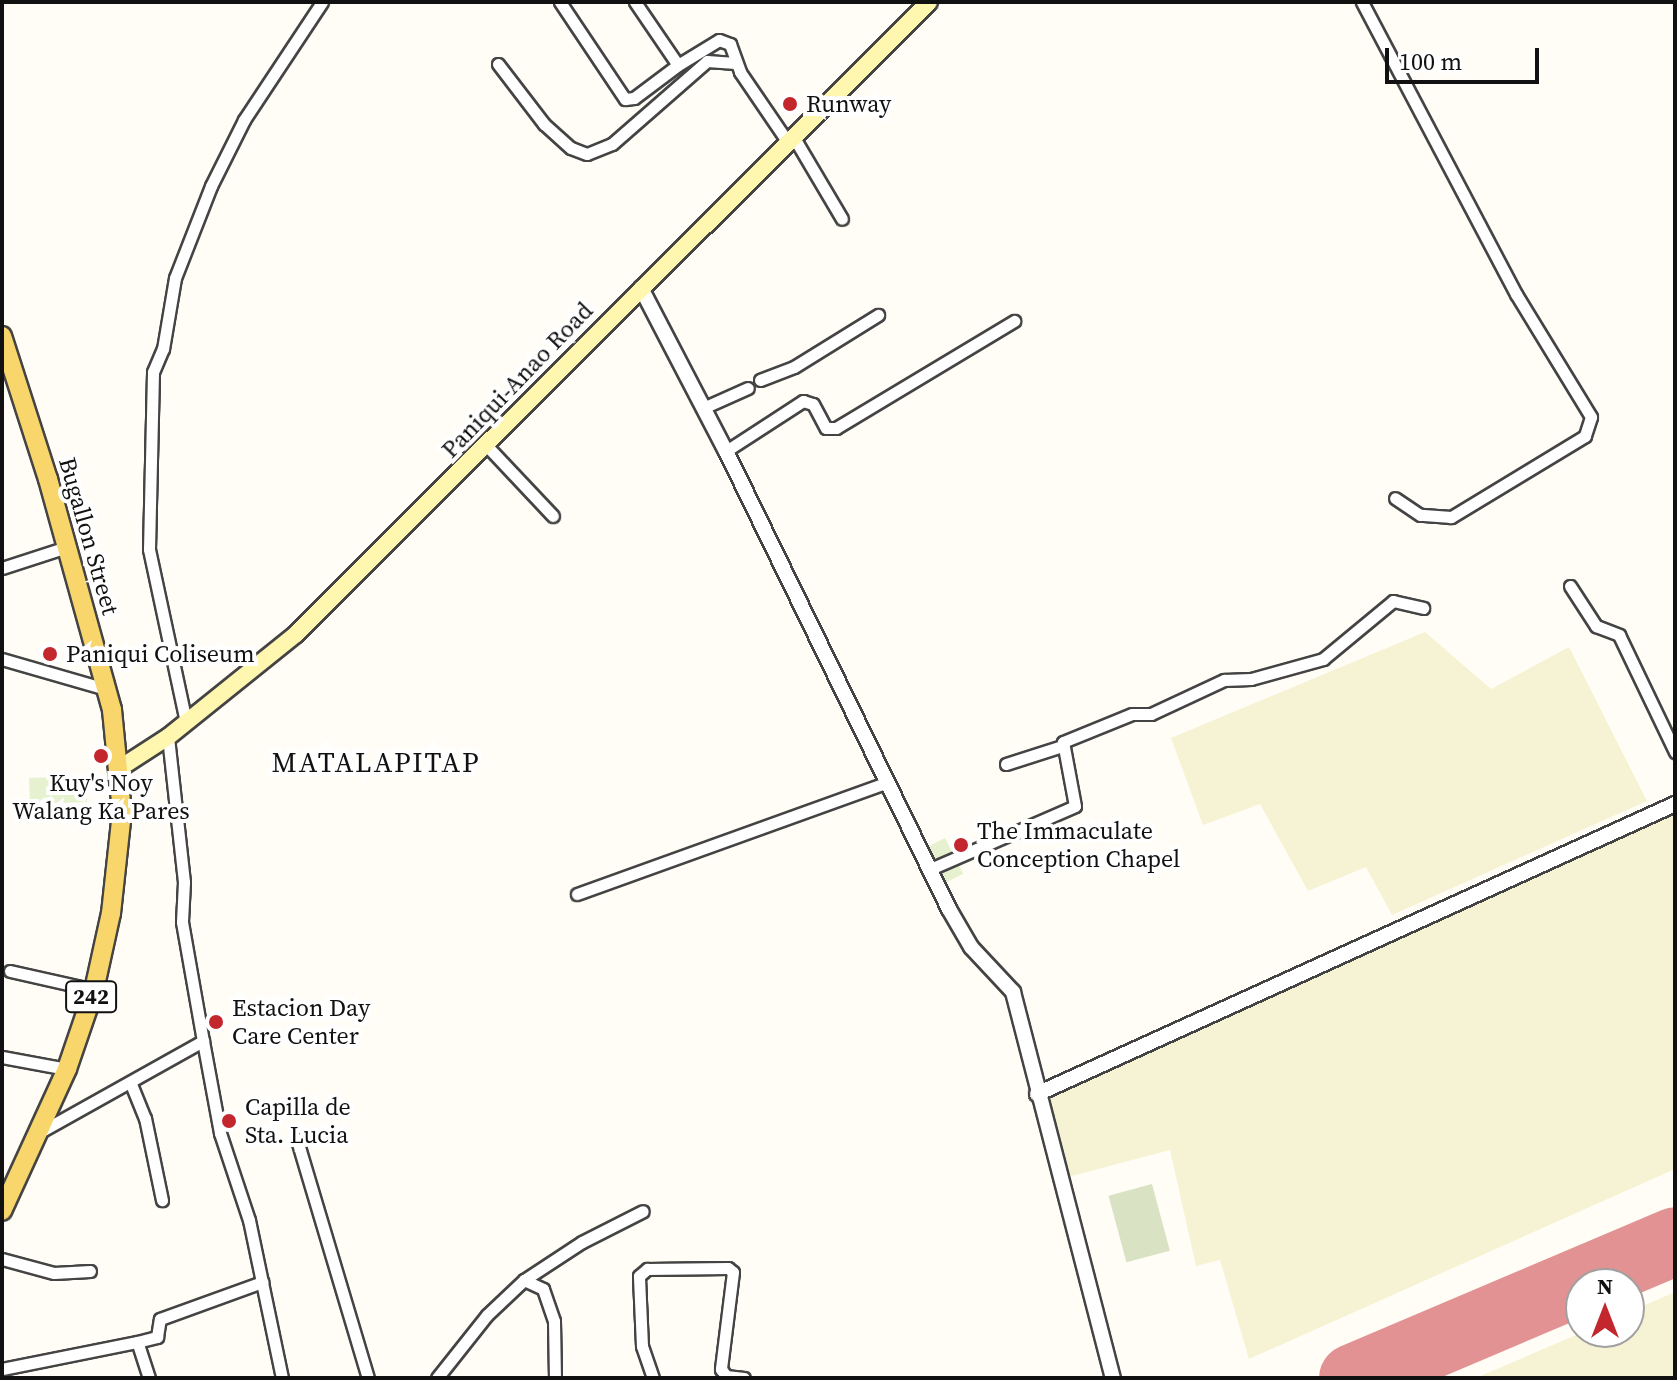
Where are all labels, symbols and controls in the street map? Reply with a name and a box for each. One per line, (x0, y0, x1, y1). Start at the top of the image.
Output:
scale bar (1389, 32, 1543, 82)
text: 100 m (1399, 45, 1462, 78)
place label: Runway (806, 90, 891, 118)
marker: Runway (781, 95, 799, 113)
street label: Paniqui-Anao Road (435, 296, 599, 464)
street label: Bugallon Street (53, 454, 125, 618)
place label: Paniqui Coliseum (66, 640, 255, 668)
marker: Paniqui Coliseum (41, 645, 59, 663)
district label: MATALAPITAP (272, 745, 480, 779)
marker: Kuy's Noy Walang Ka Pares (92, 747, 110, 765)
place label: Kuy's Noy Walang Ka Pares (12, 769, 190, 825)
place label: The Immaculate Conception Chapel (977, 817, 1180, 873)
marker: The Immaculate Conception Chapel (952, 836, 970, 854)
road number: 242 (65, 979, 117, 1015)
place label: Estacion Day Care Center (232, 994, 370, 1050)
marker: Estacion Day Care Center (207, 1013, 225, 1031)
place label: Capilla de Sta. Lucia (245, 1093, 351, 1149)
marker: Capilla de Sta. Lucia (220, 1112, 238, 1130)
north arrow (1565, 1268, 1645, 1348)
text: N (1597, 1271, 1613, 1301)

